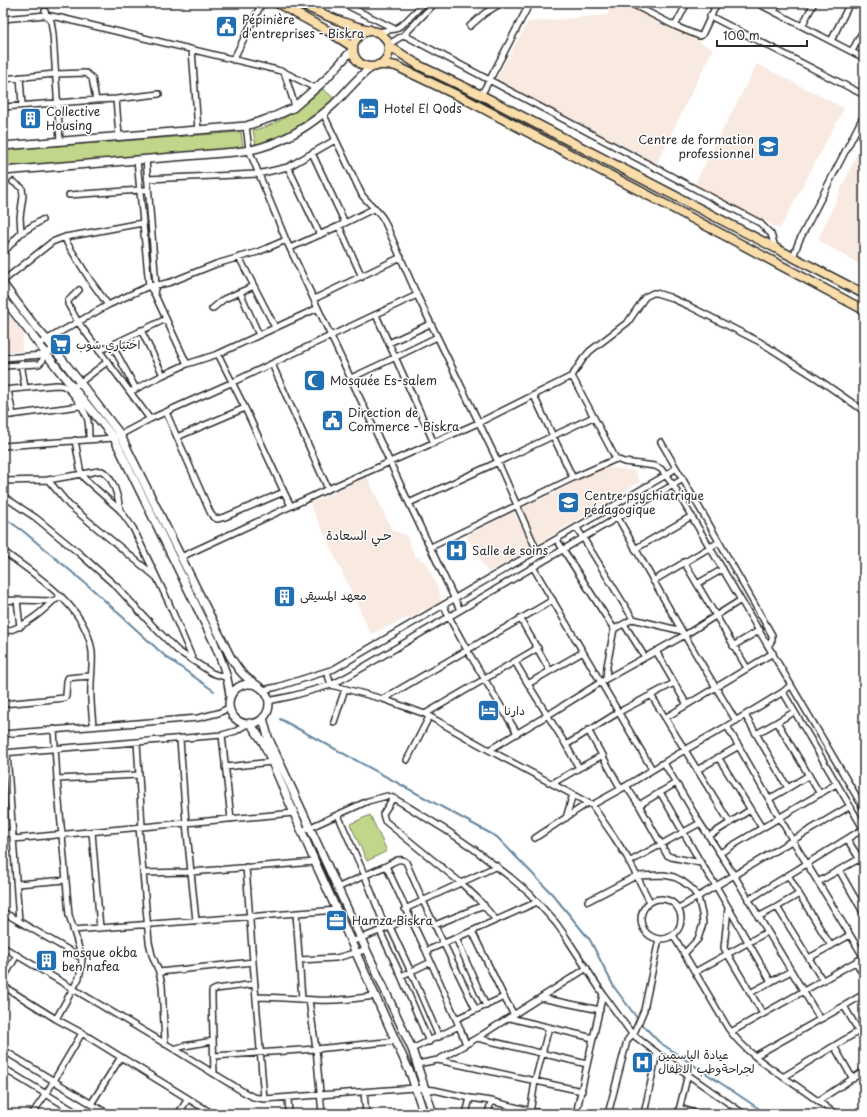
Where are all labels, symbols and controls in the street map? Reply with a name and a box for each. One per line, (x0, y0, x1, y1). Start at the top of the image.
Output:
place label: Pépinière d'entreprises - Biskra (242, 10, 365, 42)
public building icon: Pépinière d'entreprises - Biskra (213, 14, 239, 40)
scale bar (717, 22, 807, 48)
text: 100 m (723, 26, 760, 44)
hotel icon: Hotel El Qods (355, 96, 381, 122)
place label: Hotel El Qods (384, 99, 462, 117)
place label: Collective Housing (46, 102, 100, 134)
building icon: Collective Housing (17, 106, 43, 132)
place label: Centre de formation professionnel (638, 130, 754, 162)
school or university icon: Centre de formation professionnel (756, 134, 782, 160)
supermarket icon: اختياري شوب (47, 332, 73, 358)
place label: اختياري شوب (76, 335, 141, 354)
mosque icon: Mosquée Es-salem (301, 368, 327, 394)
place label: Mosquée Es-salem (330, 371, 437, 389)
place label: Direction de Commerce - Biskra (348, 403, 460, 435)
public building icon: Direction de Commerce - Biskra (320, 407, 346, 433)
place label: Centre psychiatrique pédagogique (584, 486, 705, 518)
school or university icon: Centre psychiatrique pédagogique (556, 490, 582, 516)
district label: حـي السعادة (326, 525, 392, 547)
hospital icon: Salle de soins (444, 538, 470, 564)
place label: Salle de soins (472, 541, 549, 559)
building icon: معهد المسيقى (271, 583, 297, 609)
place label: معهد المسيقى (300, 586, 367, 604)
hotel icon: دارنا (476, 698, 502, 724)
place label: دارنا (504, 701, 525, 719)
office icon: Hamza Biskra (323, 908, 349, 934)
place label: Hamza Biskra (352, 911, 433, 929)
place label: mosque okba ben nafea (62, 943, 138, 975)
building icon: mosque okba ben nafea (34, 947, 60, 973)
place label: عيادة الياسمين لجراحةوطب الاطفال (658, 1045, 755, 1077)
hospital icon: عيادة الياسمين لجراحةوطب الاطفال (629, 1049, 655, 1075)

